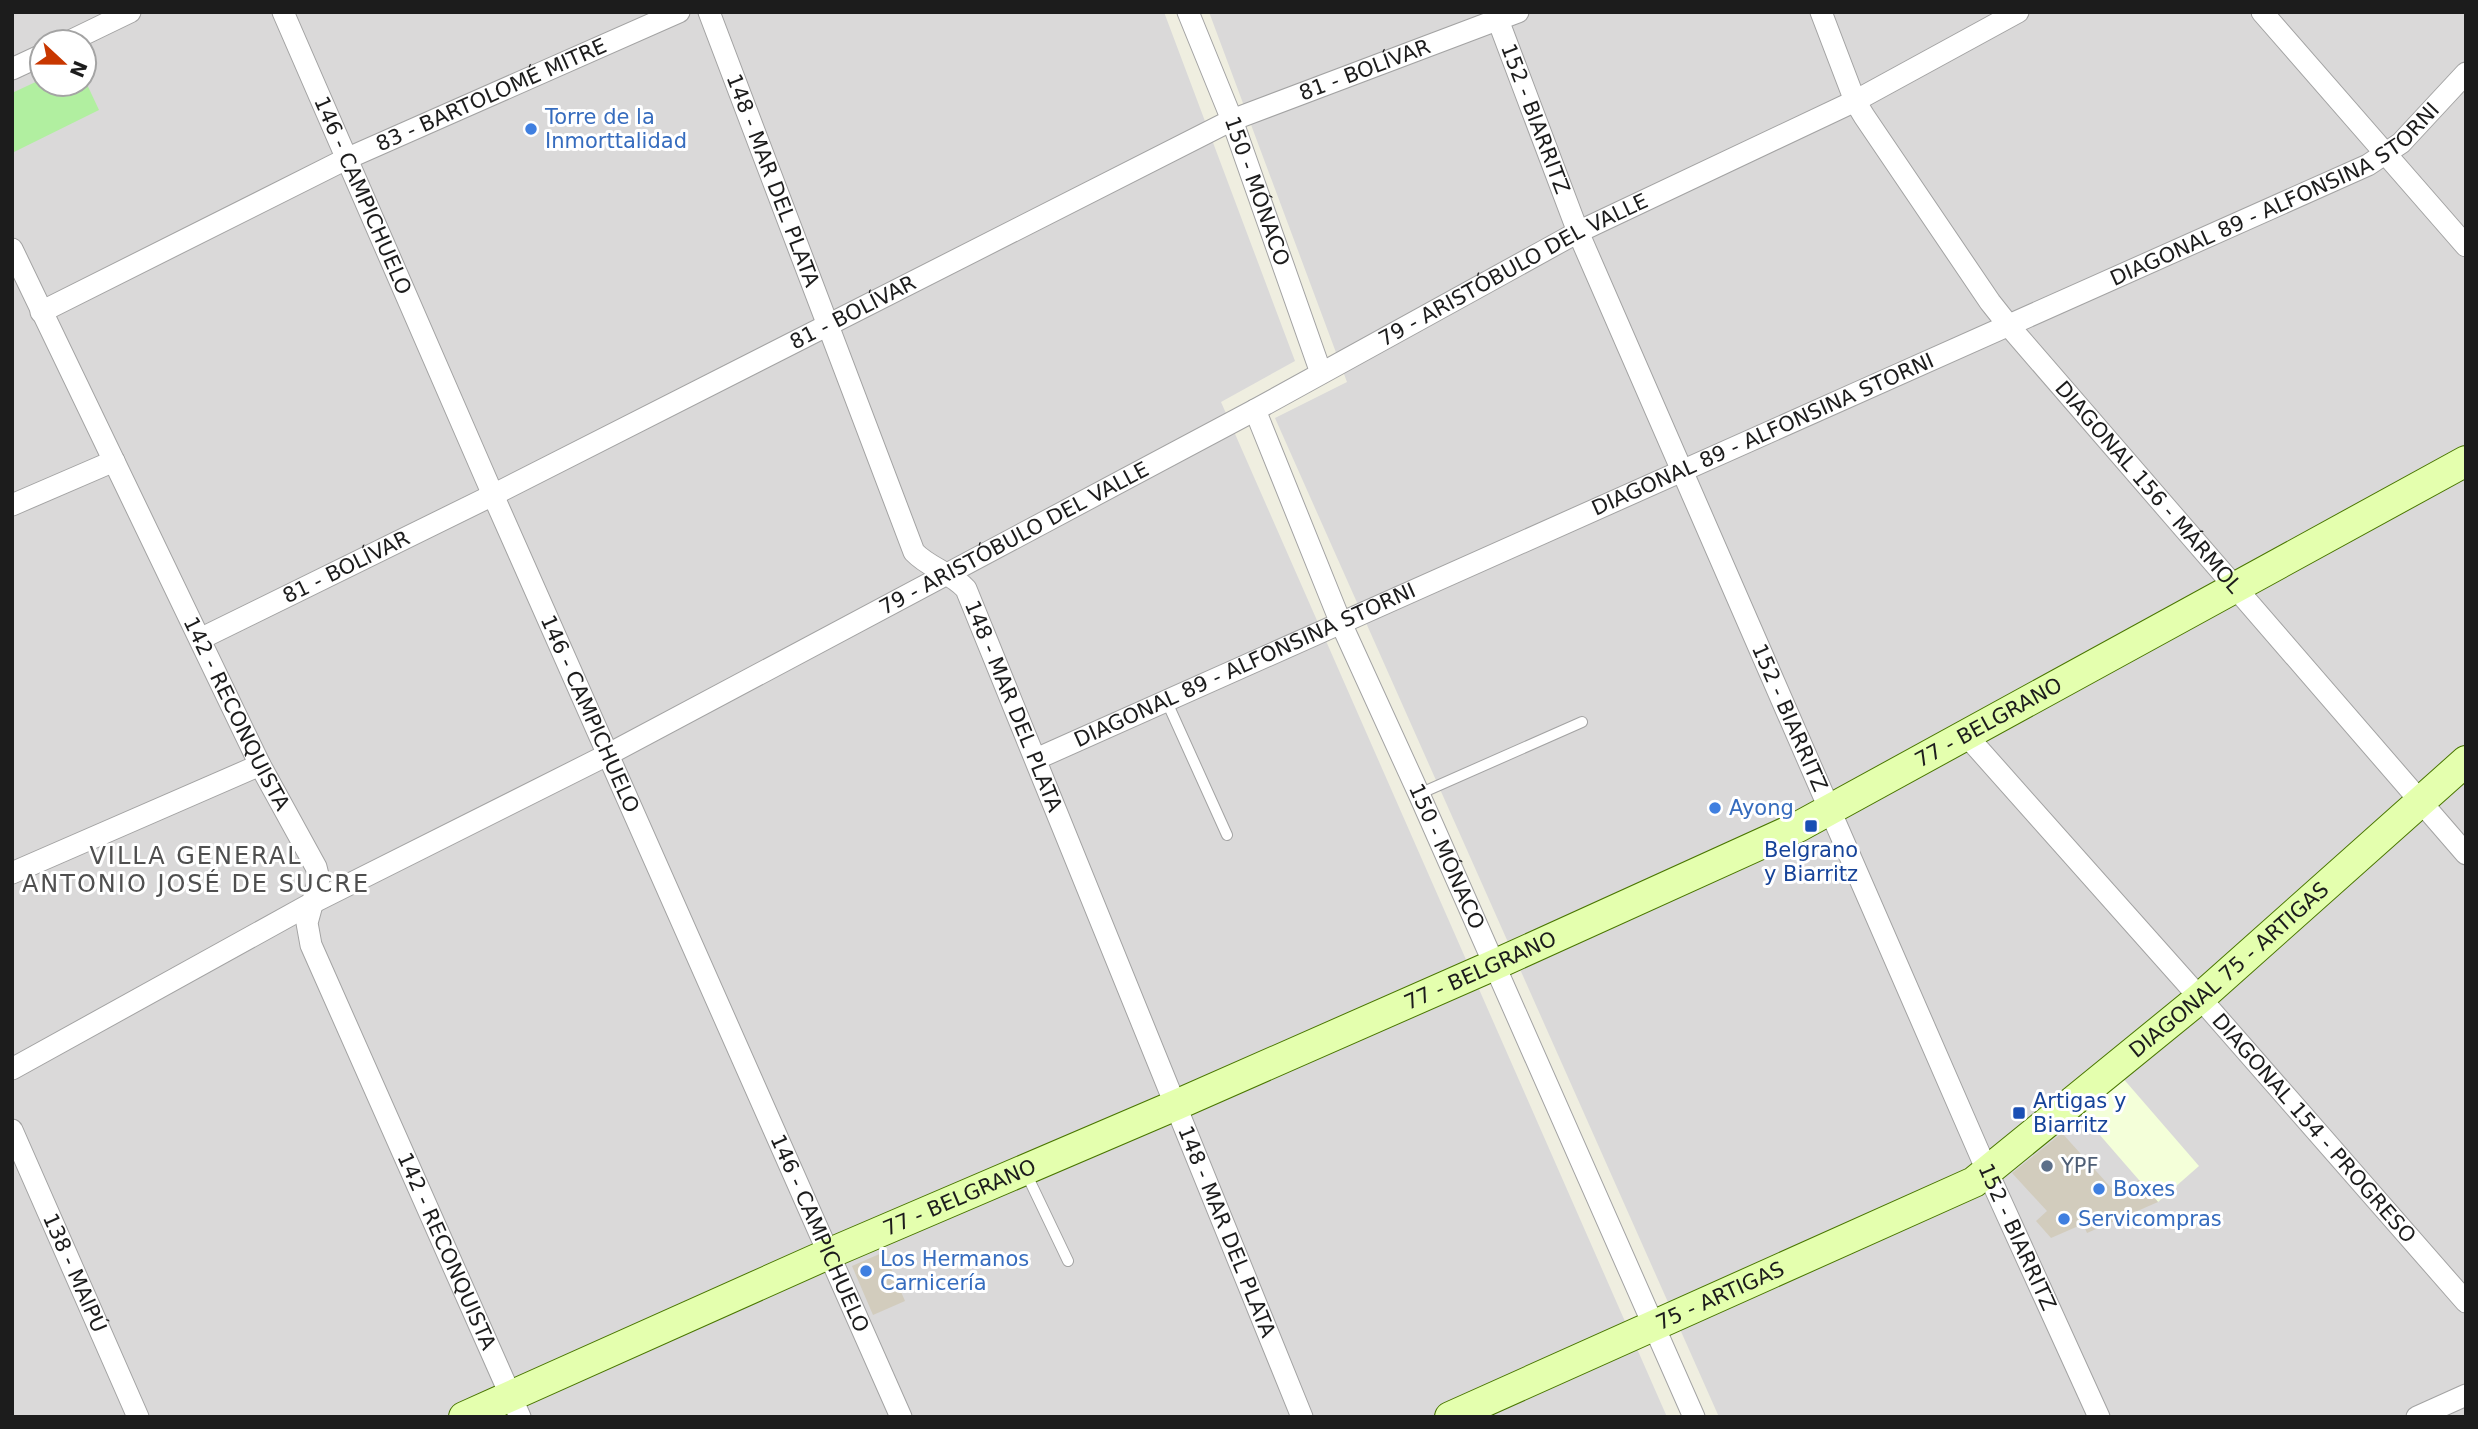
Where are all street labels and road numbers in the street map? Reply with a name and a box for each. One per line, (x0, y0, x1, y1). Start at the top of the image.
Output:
street label: 83 - BARTOLOMÉ MITRE (372, 34, 610, 156)
street label: 81 - BOLÍVAR (1296, 34, 1434, 106)
street label: 152 - BIARRITZ (1496, 40, 1574, 197)
street label: 148 - MAR DEL PLATA (722, 70, 824, 291)
street label: 146 - CAMPICHUELO (309, 93, 416, 298)
street label: DIAGONAL 89 - ALFONSINA STORNI (2107, 98, 2444, 291)
street label: 150 - MÓNACO (1220, 113, 1294, 269)
street label: 79 - ARISTÓBULO DEL VALLE (1375, 189, 1652, 351)
street label: 81 - BOLÍVAR (786, 270, 920, 354)
street label: DIAGONAL 89 - ALFONSINA STORNI (1588, 348, 1938, 521)
street label: DIAGONAL 156 - MÁRMOL (2050, 376, 2247, 598)
street label: 79 - ARISTÓBULO DEL VALLE (875, 457, 1153, 620)
street label: 81 - BOLÍVAR (279, 526, 414, 608)
street label: DIAGONAL 89 - ALFONSINA STORNI (1070, 578, 1419, 752)
street label: 148 - MAR DEL PLATA (960, 597, 1067, 816)
street label: 146 - CAMPICHUELO (536, 611, 644, 816)
street label: 142 - RECONQUISTA (179, 613, 295, 815)
street label: 152 - BIARRITZ (1747, 640, 1832, 795)
street label: 77 - BELGRANO (1911, 673, 2066, 772)
street label: 150 - MÓNACO (1404, 780, 1489, 933)
street label: DIAGONAL 75 - ARTIGAS (2124, 877, 2334, 1063)
street label: 77 - BELGRANO (1401, 926, 1560, 1015)
street label: DIAGONAL 154 - PROGRESO (2207, 1009, 2421, 1248)
street label: 148 - MAR DEL PLATA (1173, 1122, 1281, 1341)
street label: 146 - CAMPICHUELO (765, 1131, 874, 1336)
street label: 142 - RECONQUISTA (392, 1149, 501, 1354)
street label: 77 - BELGRANO (880, 1154, 1040, 1241)
street label: 152 - BIARRITZ (1973, 1160, 2061, 1314)
street label: 138 - MAIPÚ (38, 1209, 112, 1336)
street label: 75 - ARTIGAS (1652, 1257, 1788, 1335)

